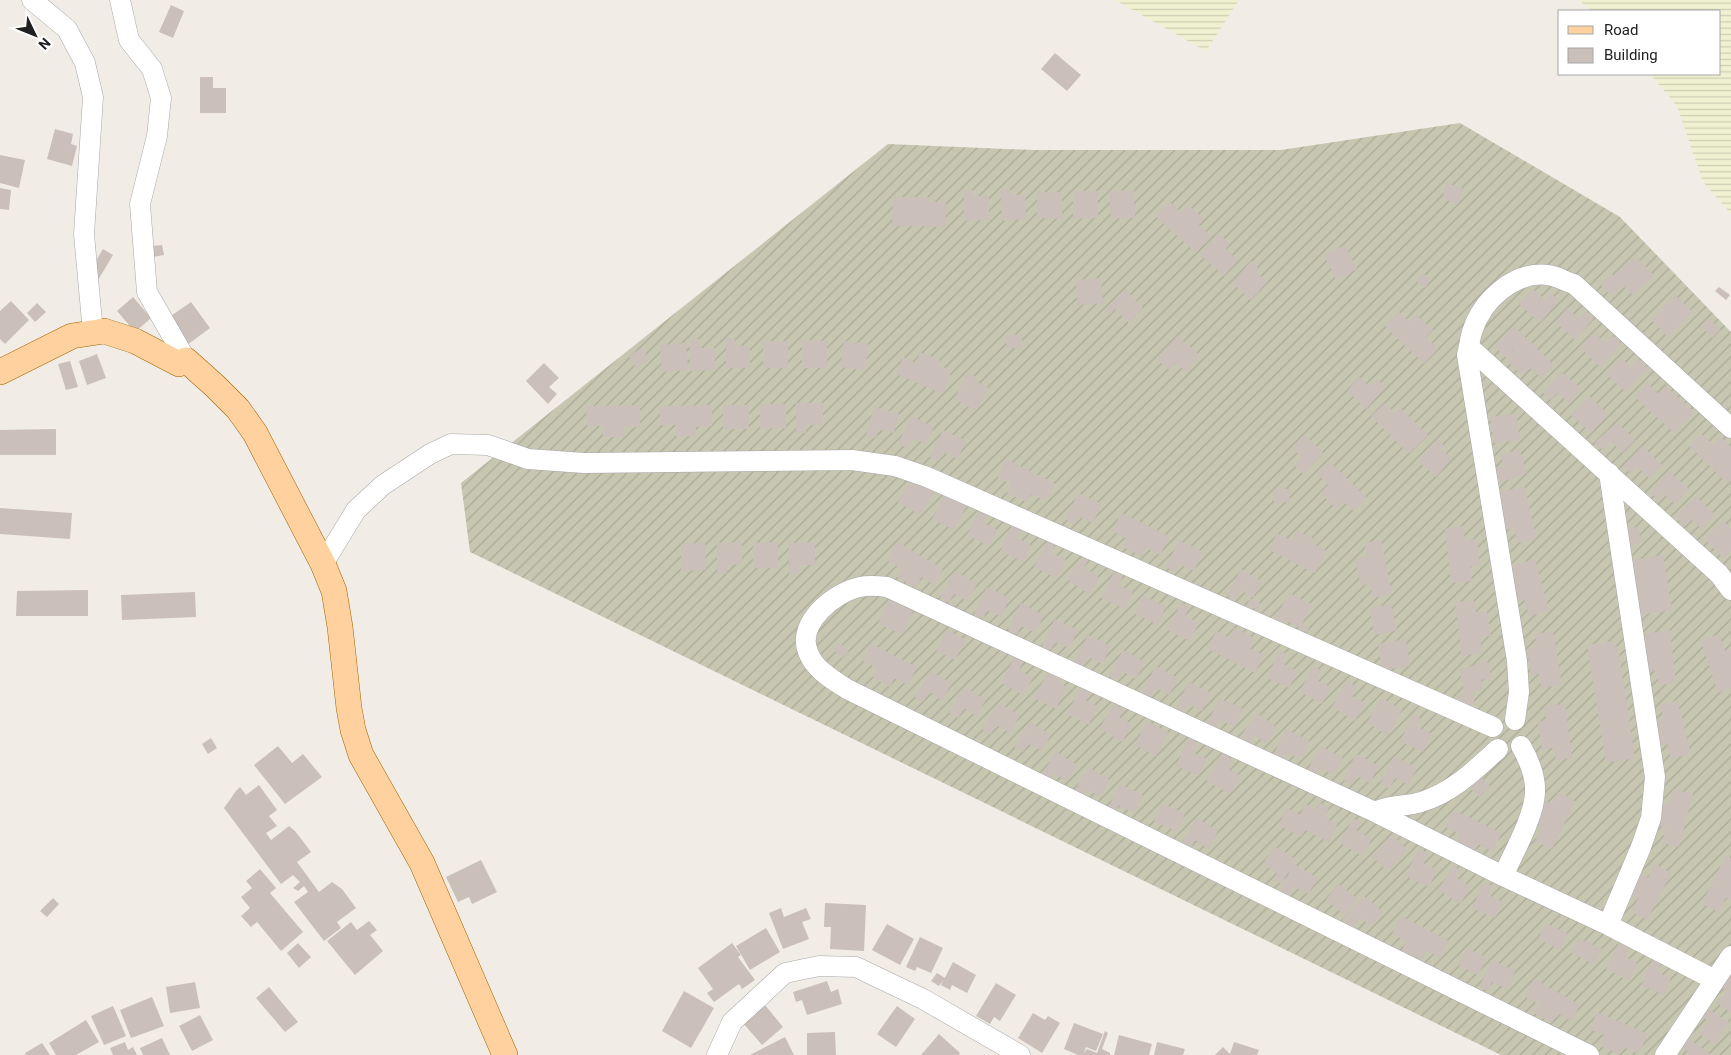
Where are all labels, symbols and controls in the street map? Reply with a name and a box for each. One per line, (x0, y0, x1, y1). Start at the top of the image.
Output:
north arrow (10, 10, 60, 60)
legend (1558, 10, 1721, 75)
text: Road (1604, 21, 1638, 39)
text: N (35, 35, 54, 53)
text: Building (1604, 46, 1658, 64)

